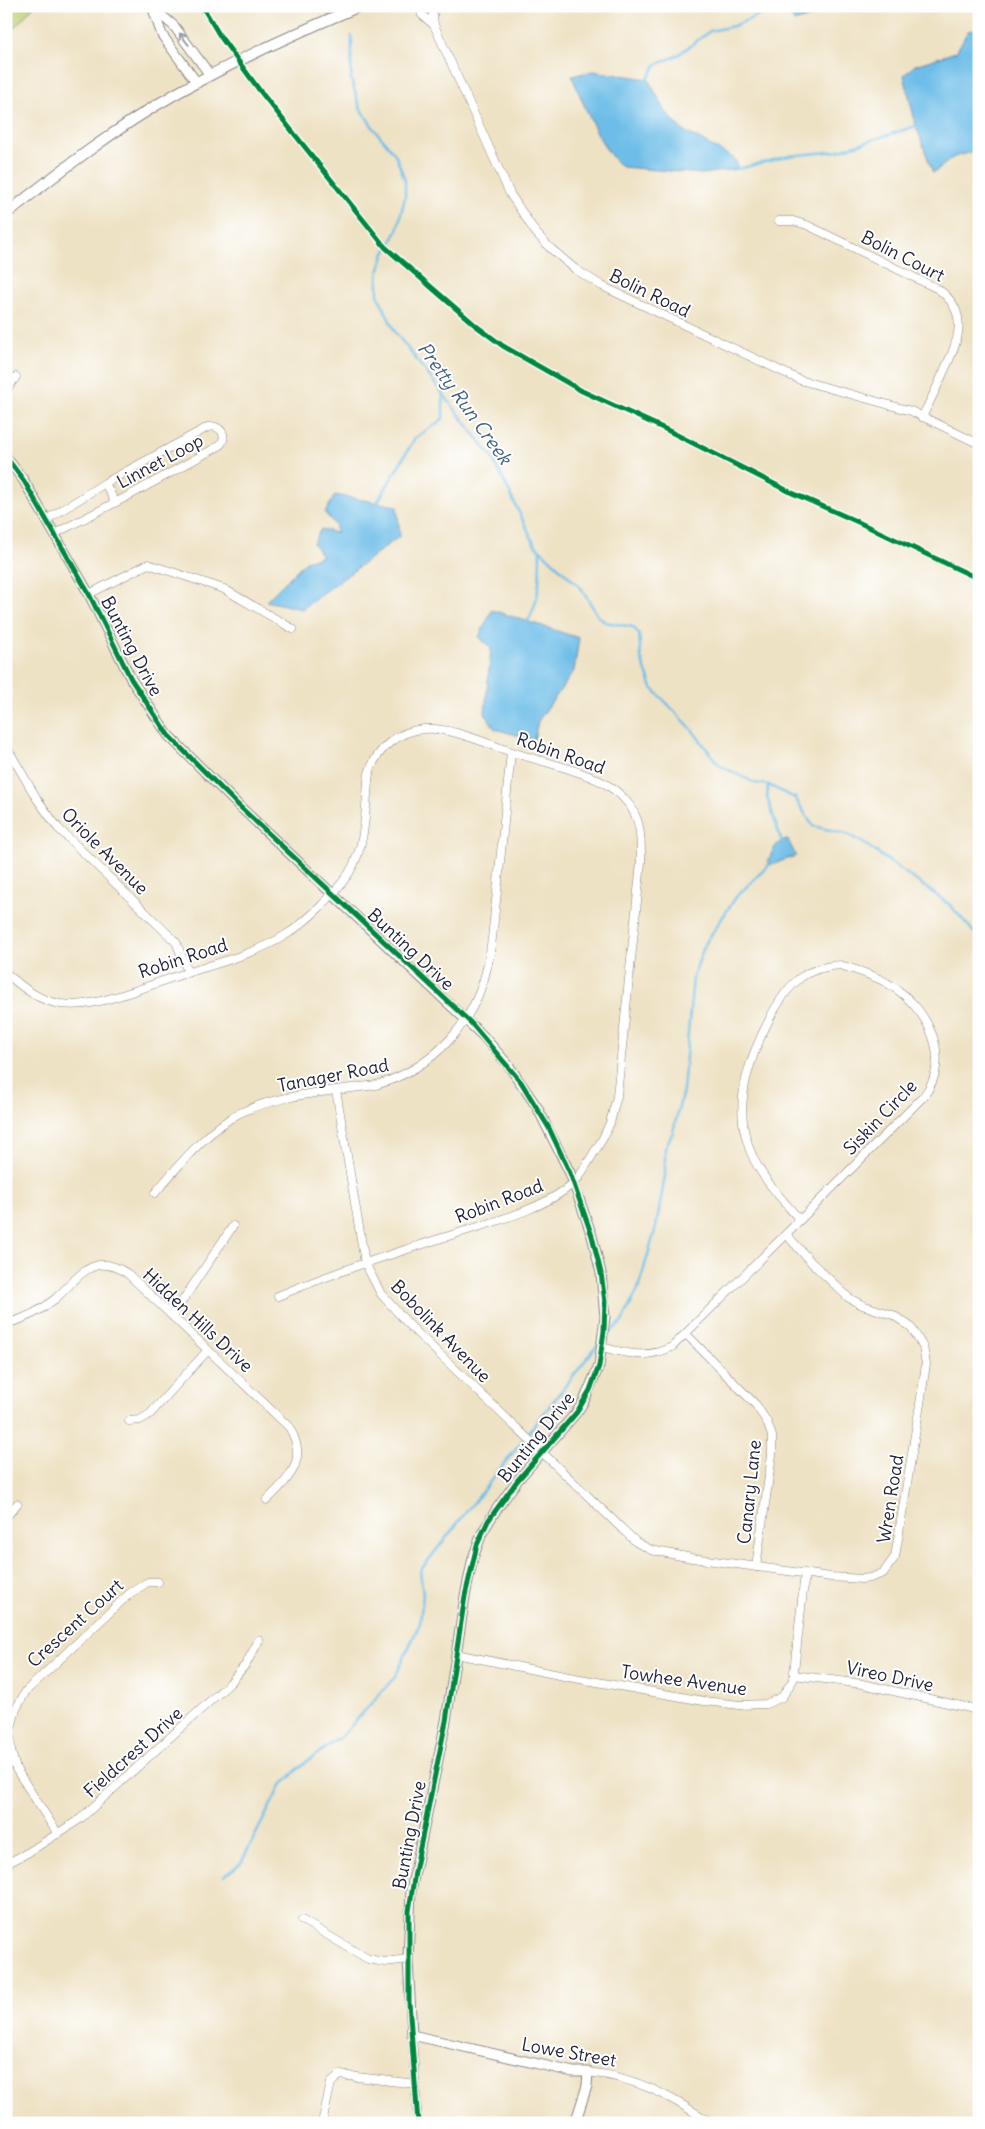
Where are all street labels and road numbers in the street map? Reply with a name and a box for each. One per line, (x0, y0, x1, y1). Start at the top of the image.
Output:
street label: Bolin Court (858, 225, 948, 287)
street label: Bolin Road (606, 264, 694, 323)
street label: Linnet Loop (113, 429, 207, 493)
street label: Bunting Drive (96, 592, 168, 700)
street label: Robin Road (514, 727, 609, 779)
street label: Oriole Avenue (57, 803, 153, 899)
street label: Bunting Drive (363, 903, 459, 995)
street label: Robin Road (136, 933, 231, 983)
street label: Tanager Road (275, 1053, 391, 1097)
street label: Siskin Circle (838, 1074, 922, 1160)
street label: Robin Road (452, 1174, 547, 1228)
street label: Hidden Hills Drive (138, 1263, 258, 1377)
street label: Bobolink Avenue (386, 1275, 496, 1387)
street label: Bunting Drive (492, 1387, 580, 1487)
street label: Canary Lane (732, 1439, 766, 1545)
street label: Wren Road (872, 1453, 908, 1545)
street label: Crescent Court (22, 1574, 128, 1672)
street label: Vireo Drive (844, 1656, 936, 1696)
street label: Towhee Avenue (620, 1660, 748, 1700)
street label: Fieldcrest Drive (79, 1702, 187, 1802)
street label: Bunting Drive (387, 1779, 431, 1891)
street label: Lowe Street (520, 2032, 618, 2072)

